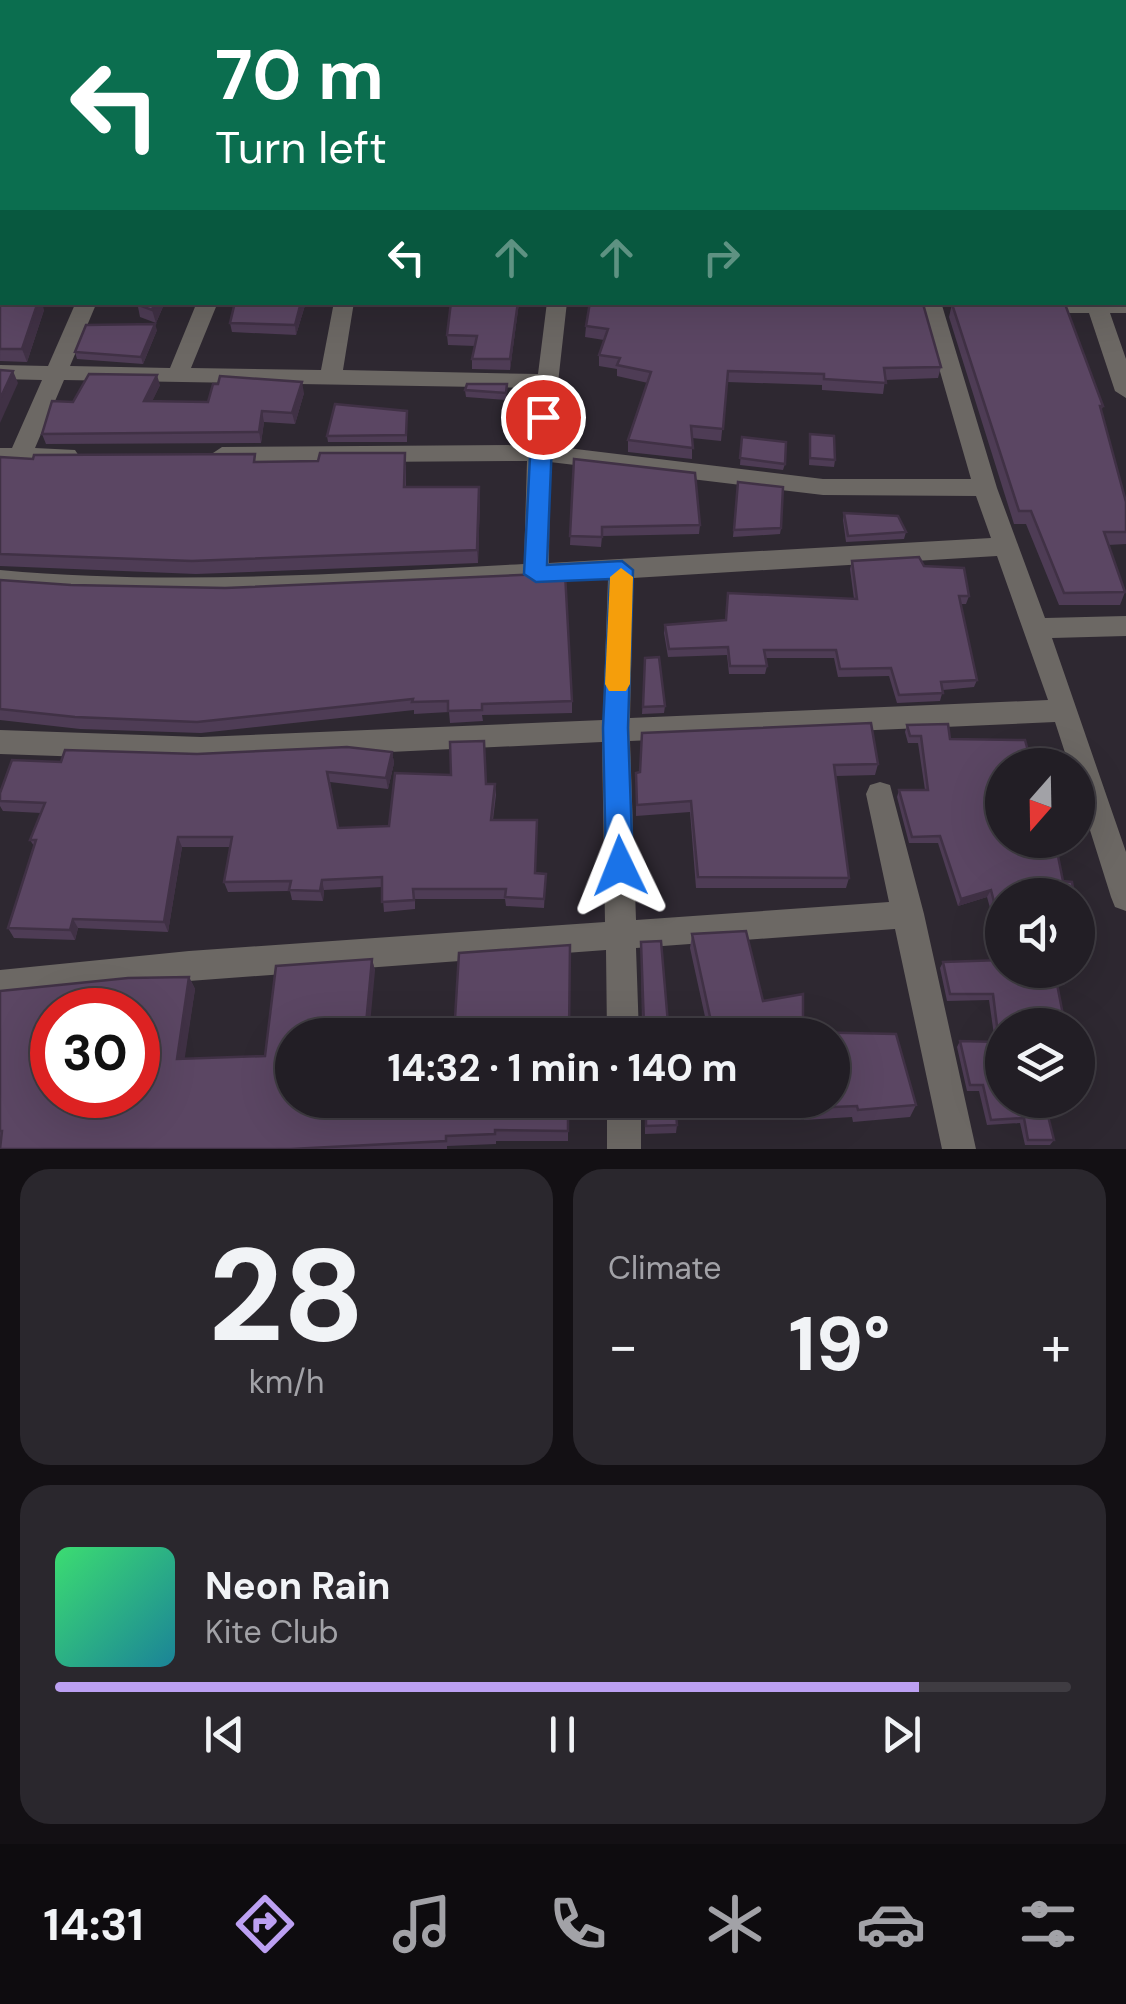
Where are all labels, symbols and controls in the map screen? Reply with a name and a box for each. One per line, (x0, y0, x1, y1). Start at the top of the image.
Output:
text: 70 m (215, 30, 384, 121)
icon: left (50, 40, 180, 170)
text: Turn left (215, 118, 387, 177)
icon: left (379, 230, 434, 285)
icon: ahead (484, 230, 539, 285)
icon: ahead (589, 230, 644, 285)
icon: right (694, 230, 749, 285)
pin (501, 375, 586, 460)
icon: arrive (516, 390, 571, 445)
north arrow (985, 748, 1095, 858)
map controls (985, 748, 1095, 1118)
position arrow (568, 814, 672, 918)
button: sound (985, 878, 1095, 988)
speed limit sign: 30 (30, 988, 160, 1118)
button: layers (985, 1008, 1095, 1118)
text: 14:32 · 1 min · 140 m (387, 1043, 738, 1093)
text: 28 (208, 1211, 365, 1380)
text: Climate (608, 1247, 722, 1289)
text: 19° (788, 1296, 891, 1393)
text: − (608, 1310, 638, 1382)
text: + (1041, 1310, 1071, 1382)
text: km/h (249, 1361, 324, 1403)
text: Neon Rain (205, 1561, 390, 1611)
text: Kite Club (205, 1611, 339, 1653)
icon: previous (197, 1707, 252, 1762)
icon: pause (535, 1707, 590, 1762)
icon: next (874, 1707, 929, 1762)
icon: directions (230, 1889, 300, 1959)
icon: music (387, 1889, 457, 1959)
icon: phone (543, 1889, 613, 1959)
icon: climate (700, 1889, 770, 1959)
icon: car (856, 1889, 926, 1959)
icon: filters (1013, 1889, 1083, 1959)
text: 14:31 (43, 1895, 144, 1954)

